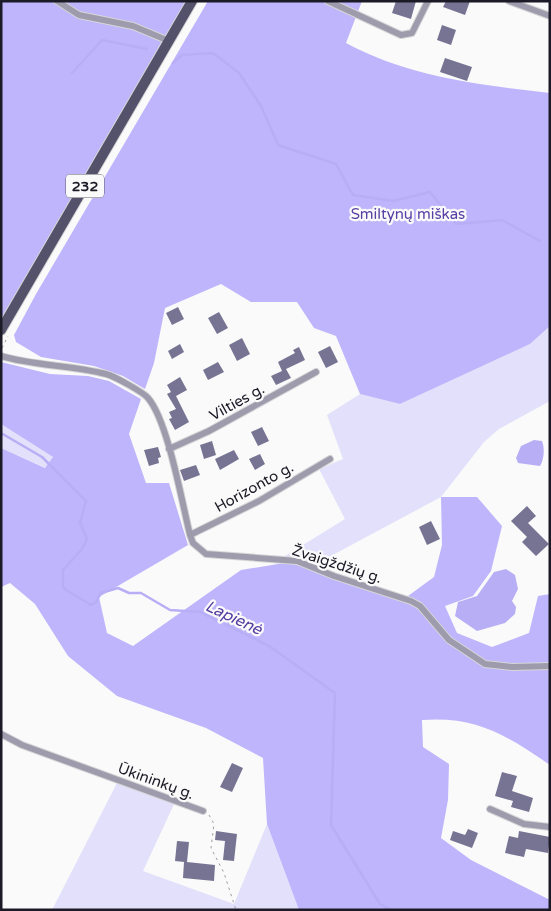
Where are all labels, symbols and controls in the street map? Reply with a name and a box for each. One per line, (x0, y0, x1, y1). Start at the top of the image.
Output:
road number: 232 (66, 175, 104, 198)
park label: Smiltynų miškas (351, 205, 465, 223)
street label: Vilties g. (206, 380, 268, 424)
street label: Horizonto g. (211, 458, 297, 516)
street label: Žvaigždžių g. (290, 541, 384, 587)
water label: Lapienė (202, 596, 266, 640)
street label: Ūkininkų g. (115, 759, 197, 803)

